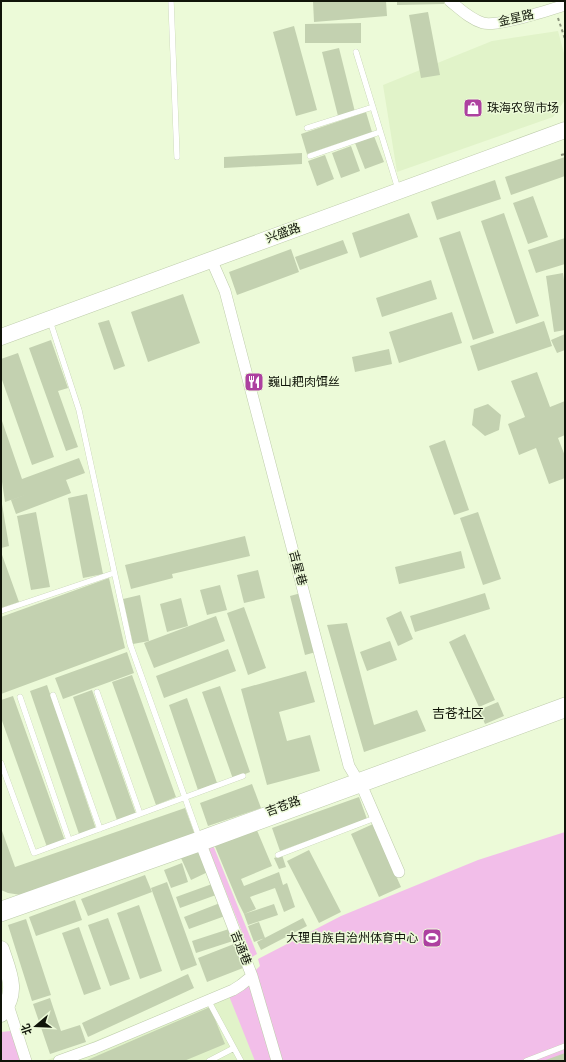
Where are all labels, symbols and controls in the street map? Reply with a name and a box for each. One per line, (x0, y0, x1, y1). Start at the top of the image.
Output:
street label: 金星路 (497, 7, 535, 30)
shop icon: 珠海农贸市场 (462, 97, 484, 119)
place label: 珠海农贸市场 (487, 101, 559, 116)
street label: 兴盛路 (264, 220, 303, 247)
restaurant icon: 巍山耙肉饵丝 (243, 371, 265, 393)
place label: 巍山耙肉饵丝 (268, 375, 340, 390)
street label: 吉星巷 (286, 549, 309, 587)
district label: 吉苍社区 (432, 706, 484, 722)
street label: 吉苍路 (264, 793, 303, 820)
sports icon: 大理自族自治州体育中心 (421, 927, 443, 949)
street label: 吉通巷 (227, 929, 254, 968)
place label: 大理自族自治州体育中心 (286, 931, 418, 946)
north arrow (16, 1006, 56, 1046)
text: 北 (19, 1022, 35, 1036)

